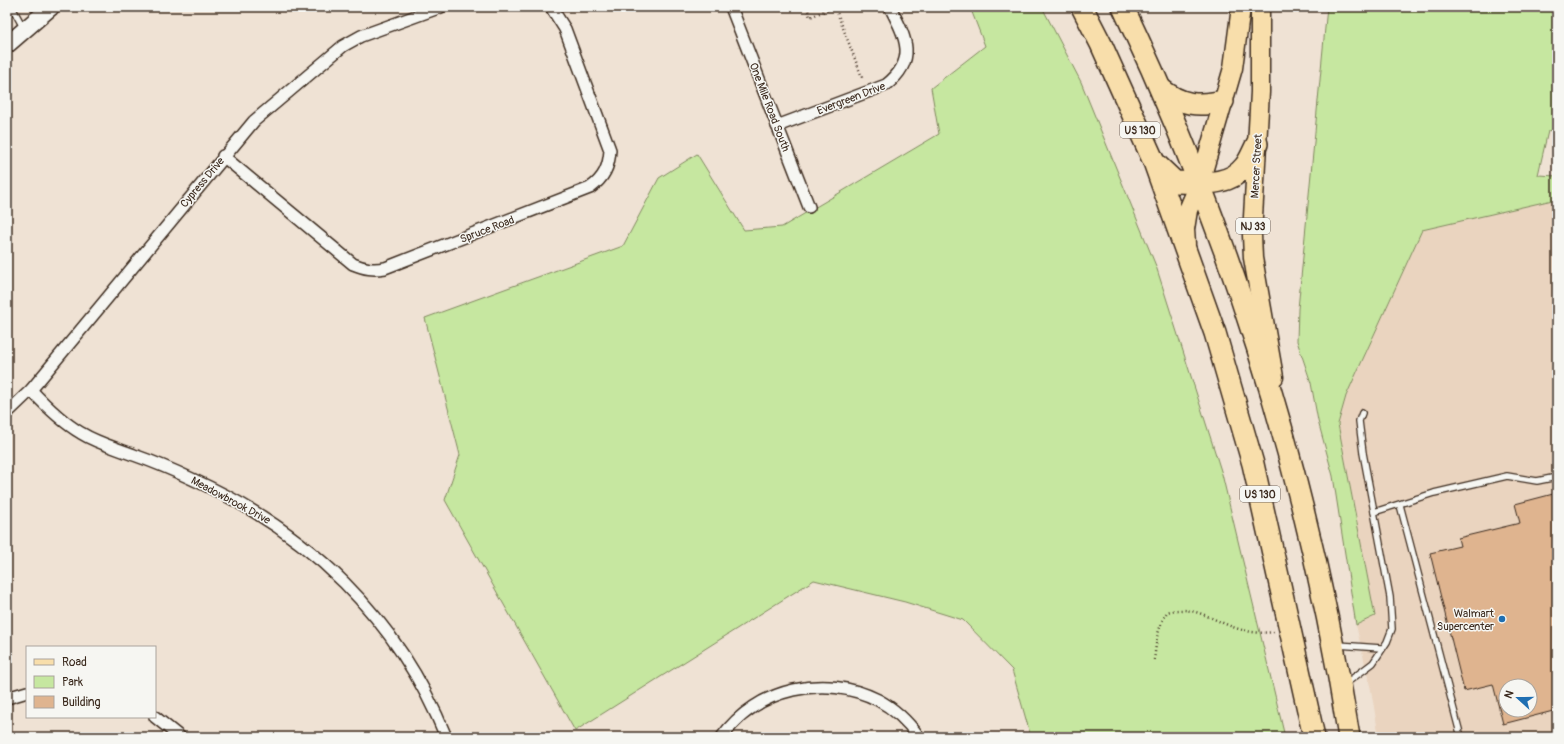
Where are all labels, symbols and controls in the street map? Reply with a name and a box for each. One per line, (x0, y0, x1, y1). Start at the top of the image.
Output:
street label: One Mile Road South (747, 61, 792, 153)
street label: Evergreen Drive (815, 79, 888, 117)
road number: US 130 (1120, 122, 1160, 138)
street label: Mercer Street (1248, 133, 1265, 199)
street label: Cypress Drive (178, 154, 228, 210)
street label: Spruce Road (458, 213, 516, 246)
road number: NJ 33 (1236, 218, 1270, 234)
street label: Meadowbrook Drive (189, 474, 273, 527)
road number: US 130 (1240, 486, 1280, 502)
place label: Walmart Supercenter (1437, 607, 1495, 633)
marker: Walmart Supercenter (1497, 614, 1507, 624)
legend (26, 646, 156, 718)
text: Road (62, 655, 87, 670)
text: Park (62, 675, 83, 690)
north arrow (1498, 678, 1538, 718)
text: N (1502, 688, 1517, 700)
text: Building (62, 695, 101, 710)

